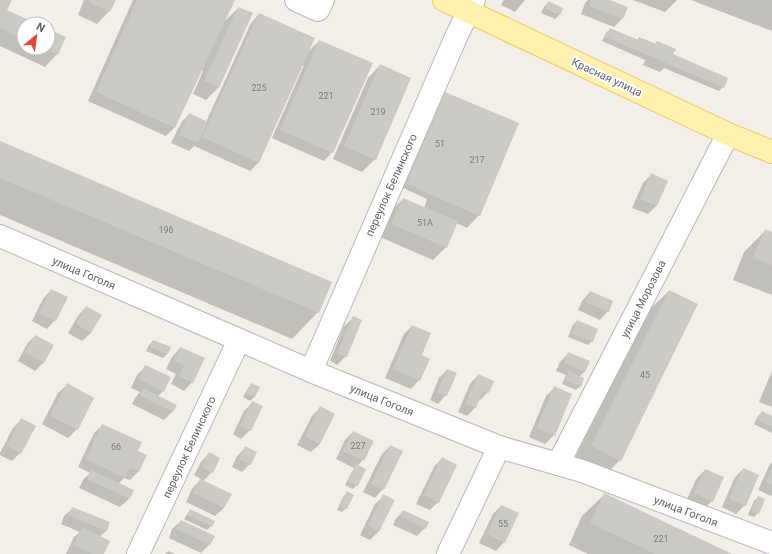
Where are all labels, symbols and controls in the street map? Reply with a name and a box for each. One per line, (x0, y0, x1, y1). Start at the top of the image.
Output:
north arrow (16, 16, 56, 56)
text: N (34, 20, 47, 35)
street label: Красная улица (570, 55, 644, 99)
house number: 225 (251, 83, 267, 93)
house number: 221 (318, 91, 334, 101)
house number: 219 (370, 107, 386, 117)
street label: переулок Белинского (363, 132, 420, 238)
house number: 51 (435, 139, 445, 149)
house number: 217 (469, 155, 485, 165)
house number: 51А (417, 218, 433, 228)
house number: 196 (158, 225, 174, 235)
street label: улица Гоголя (50, 254, 117, 293)
street label: улица Морозова (618, 258, 669, 340)
house number: 45 (640, 370, 650, 380)
street label: улица Гоголя (348, 382, 415, 419)
street label: переулок Белинского (160, 394, 219, 500)
house number: 227 (350, 441, 366, 451)
house number: 66 (111, 442, 121, 452)
street label: улица Гоголя (652, 493, 720, 530)
house number: 55 (498, 519, 508, 529)
house number: 221 (653, 534, 669, 544)

